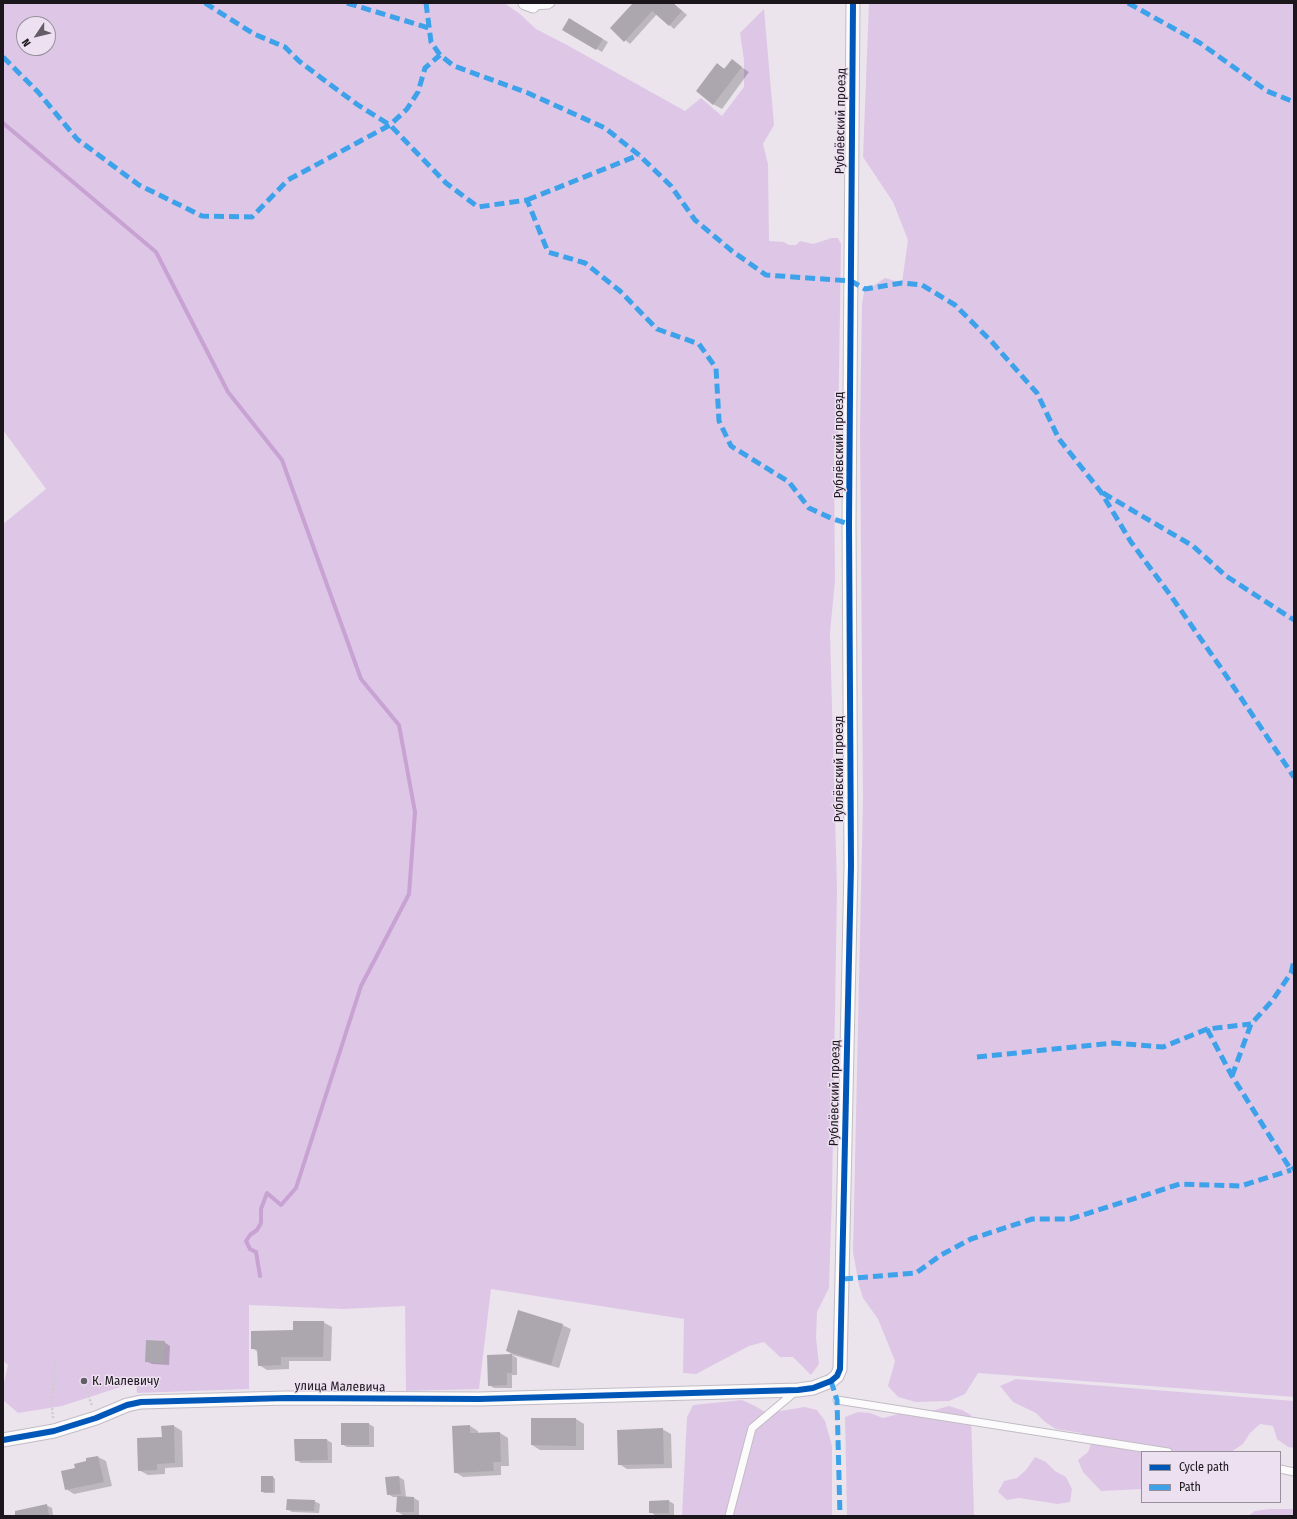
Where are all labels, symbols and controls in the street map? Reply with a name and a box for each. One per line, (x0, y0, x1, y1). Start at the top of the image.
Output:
north arrow (16, 16, 56, 56)
text: N (19, 36, 34, 49)
street label: Рублёвский проезд (832, 68, 850, 174)
street label: Рублёвский проезд (831, 392, 847, 498)
street label: Рублёвский проезд (831, 716, 847, 822)
street label: Рублёвский проезд (826, 1040, 844, 1146)
place label: К. Малевичу (92, 1373, 159, 1389)
marker: К. Малевичу (79, 1376, 89, 1386)
street label: улица Малевича (295, 1378, 385, 1396)
legend (1141, 1451, 1281, 1503)
text: Cycle path (1179, 1460, 1229, 1474)
text: Path (1179, 1480, 1201, 1494)

